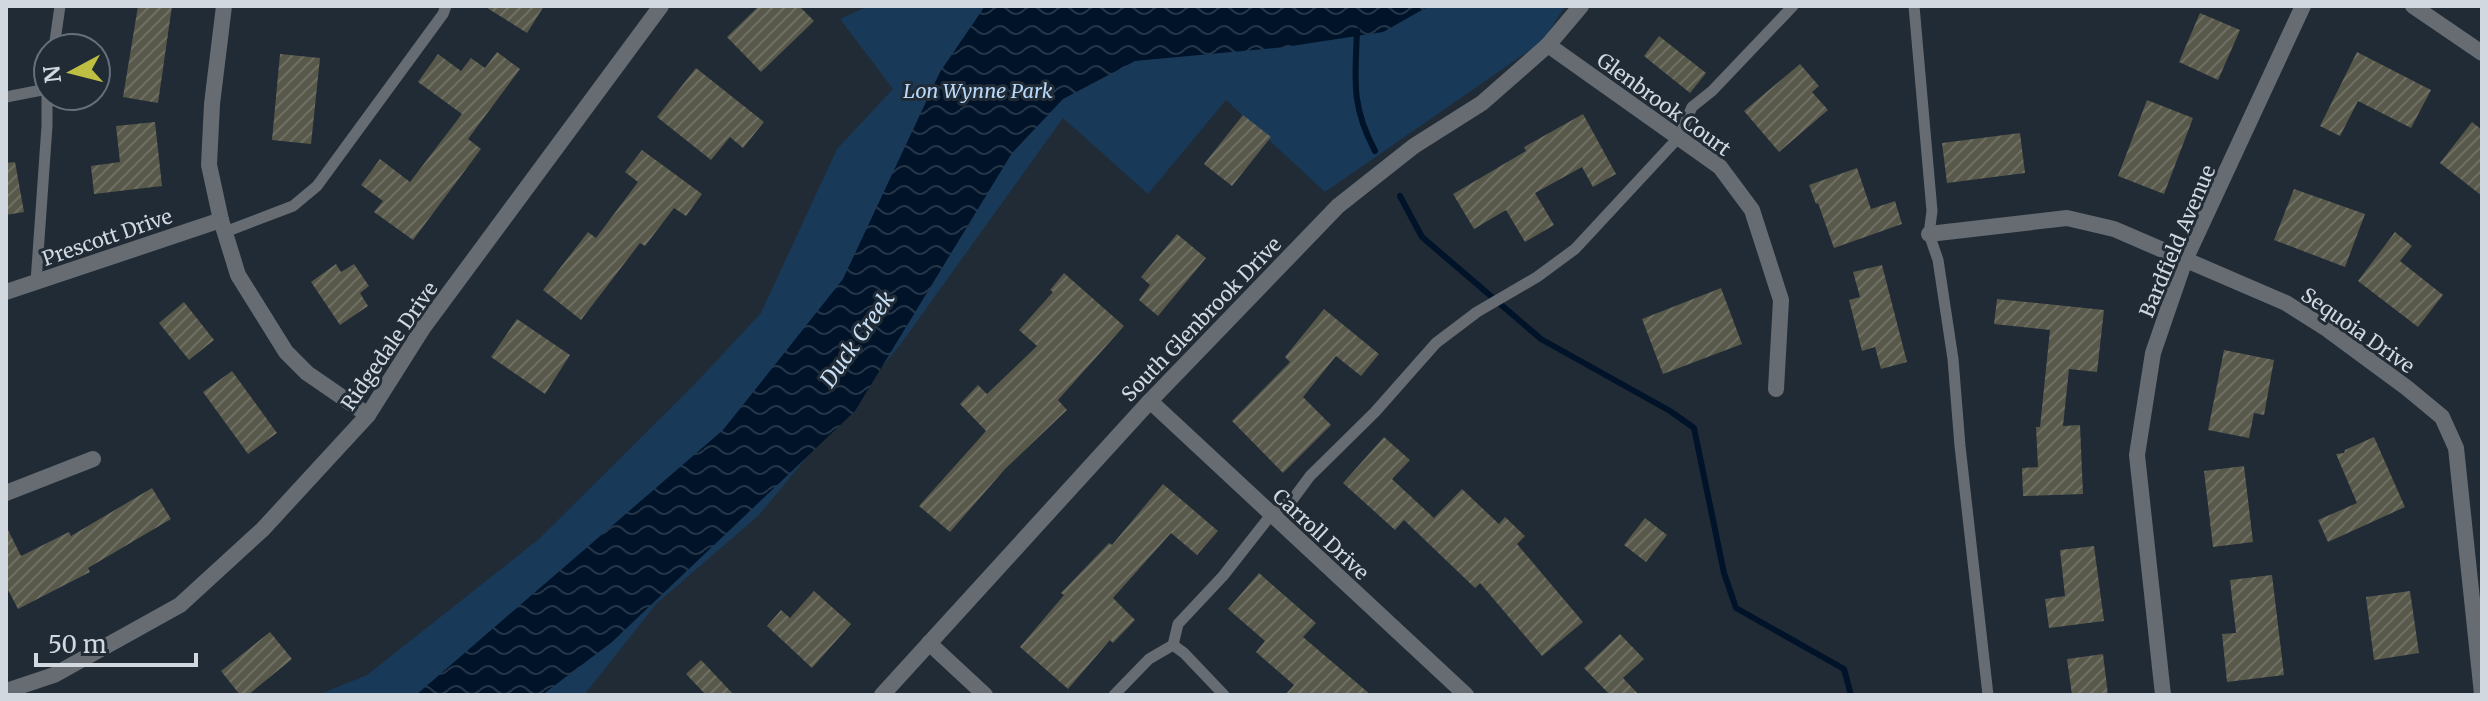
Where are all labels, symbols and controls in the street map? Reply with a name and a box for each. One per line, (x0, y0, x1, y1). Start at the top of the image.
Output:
north arrow (32, 32, 112, 112)
street label: Glenbrook Court (1592, 47, 1736, 161)
text: N (37, 63, 67, 85)
park label: Lon Wynne Park (903, 78, 1053, 103)
street label: Bardfield Avenue (2134, 161, 2220, 321)
street label: Prescott Drive (39, 203, 175, 271)
street label: South Glenbrook Drive (1116, 231, 1286, 407)
street label: Ridgedale Drive (335, 277, 443, 415)
street label: Sequoia Drive (2297, 282, 2419, 378)
water label: Duck Creek (813, 286, 900, 393)
street label: Carroll Drive (1268, 483, 1374, 585)
scale bar (36, 617, 196, 667)
text: 50 m (48, 629, 107, 660)

